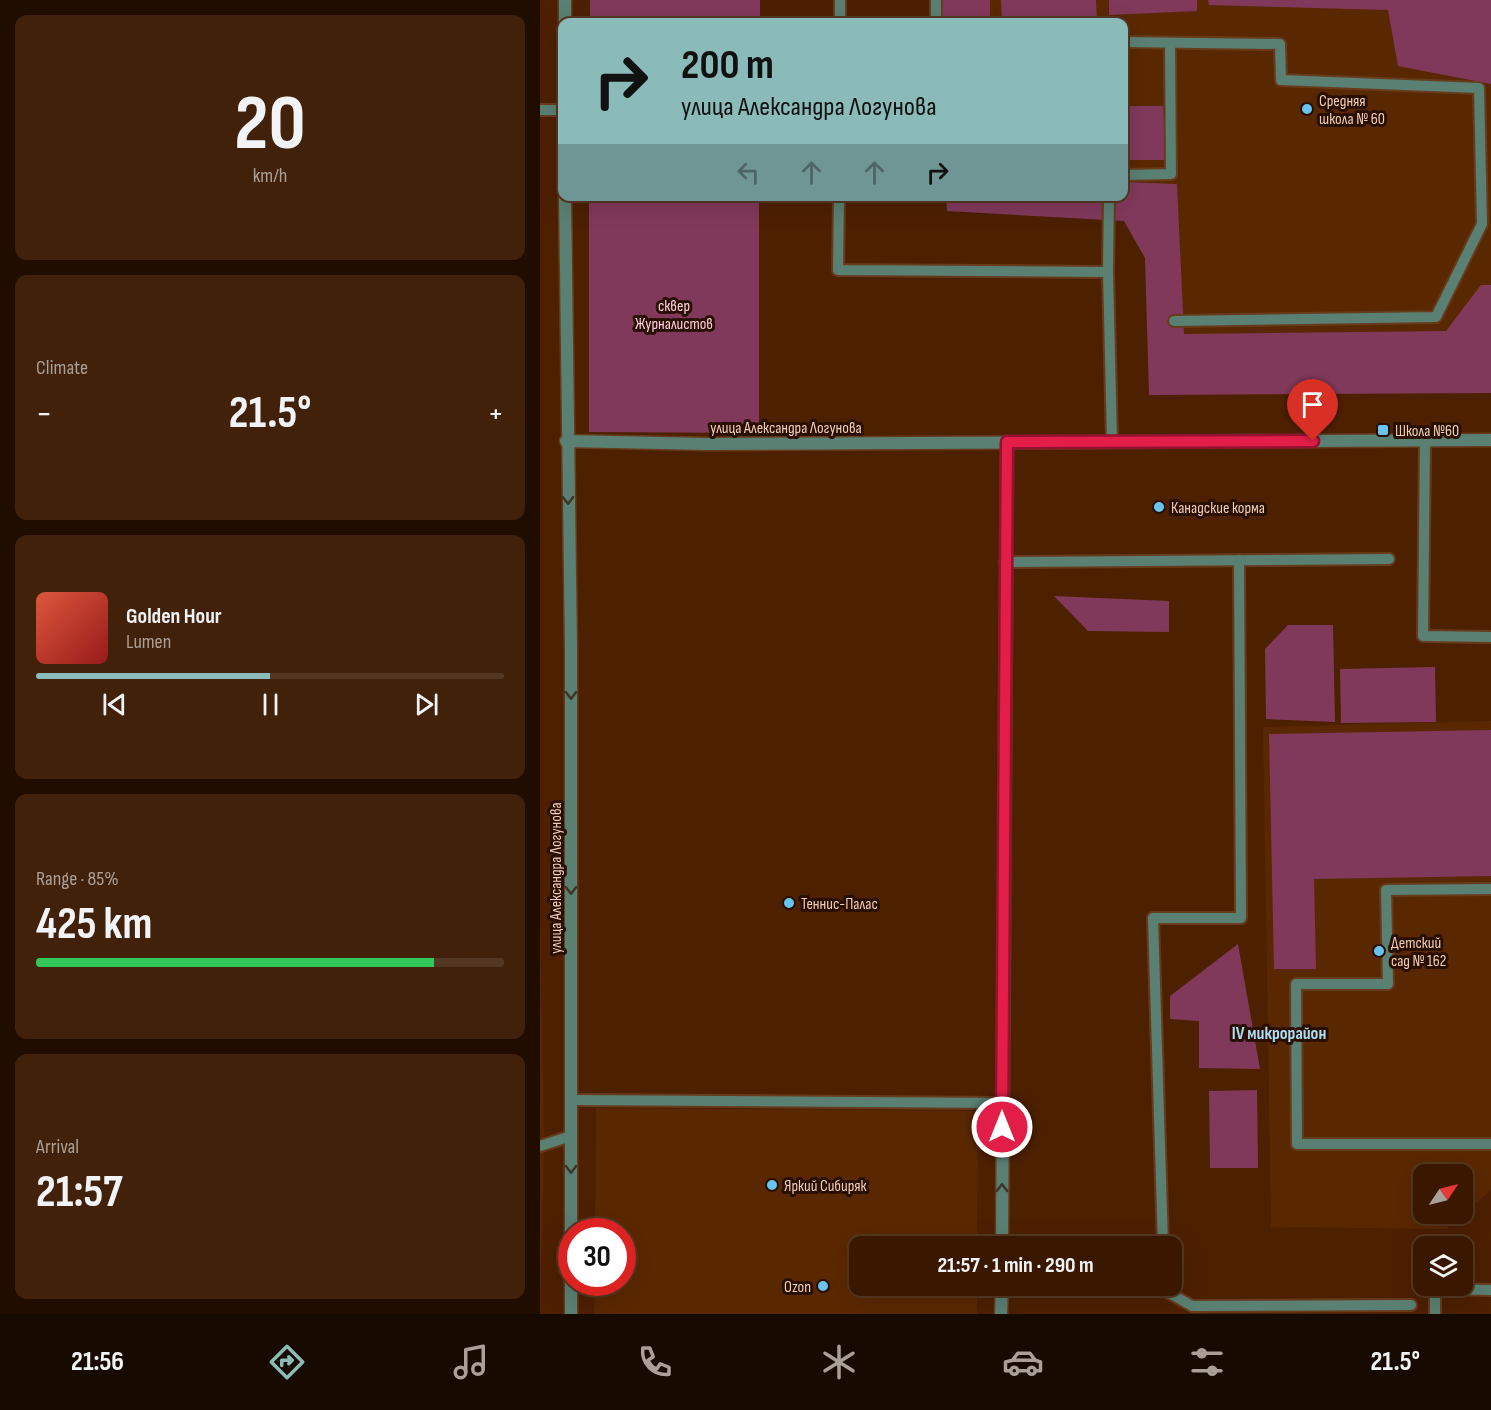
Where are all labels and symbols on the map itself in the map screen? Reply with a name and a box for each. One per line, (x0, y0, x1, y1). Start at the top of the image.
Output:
place label: Средняя школа № 60 (1319, 92, 1385, 129)
marker: Средняя школа № 60 (1300, 102, 1314, 116)
park label: сквер Журналистов (635, 297, 713, 334)
pin (1287, 379, 1338, 441)
street label: улица Александра Логунова (710, 419, 862, 438)
place label: Школа №60 (1395, 422, 1459, 441)
marker: Школа №60 (1376, 423, 1390, 437)
one-way arrow (561, 495, 574, 504)
place label: Канадские корма (1171, 499, 1265, 518)
marker: Канадские корма (1152, 500, 1166, 514)
one-way arrow (565, 690, 577, 699)
street label: улица Александра Логунова (547, 802, 566, 954)
one-way arrow (565, 885, 577, 894)
place label: Теннис-Палас (801, 895, 878, 914)
marker: Теннис-Палас (782, 896, 796, 910)
place label: Детский сад № 162 (1391, 934, 1446, 971)
marker: Детский сад № 162 (1372, 944, 1386, 958)
district label: IV микрорайон (1232, 1023, 1326, 1044)
position arrow (970, 1095, 1034, 1159)
one-way arrow (565, 1164, 577, 1173)
north arrow (1413, 1164, 1473, 1224)
place label: Яркий Сибиряк (784, 1177, 868, 1196)
marker: Яркий Сибиряк (765, 1178, 779, 1192)
one-way arrow (996, 1184, 1008, 1193)
speed limit sign: 30 (558, 1218, 636, 1296)
place label: Ozon (784, 1278, 811, 1297)
marker: Ozon (816, 1279, 830, 1293)

